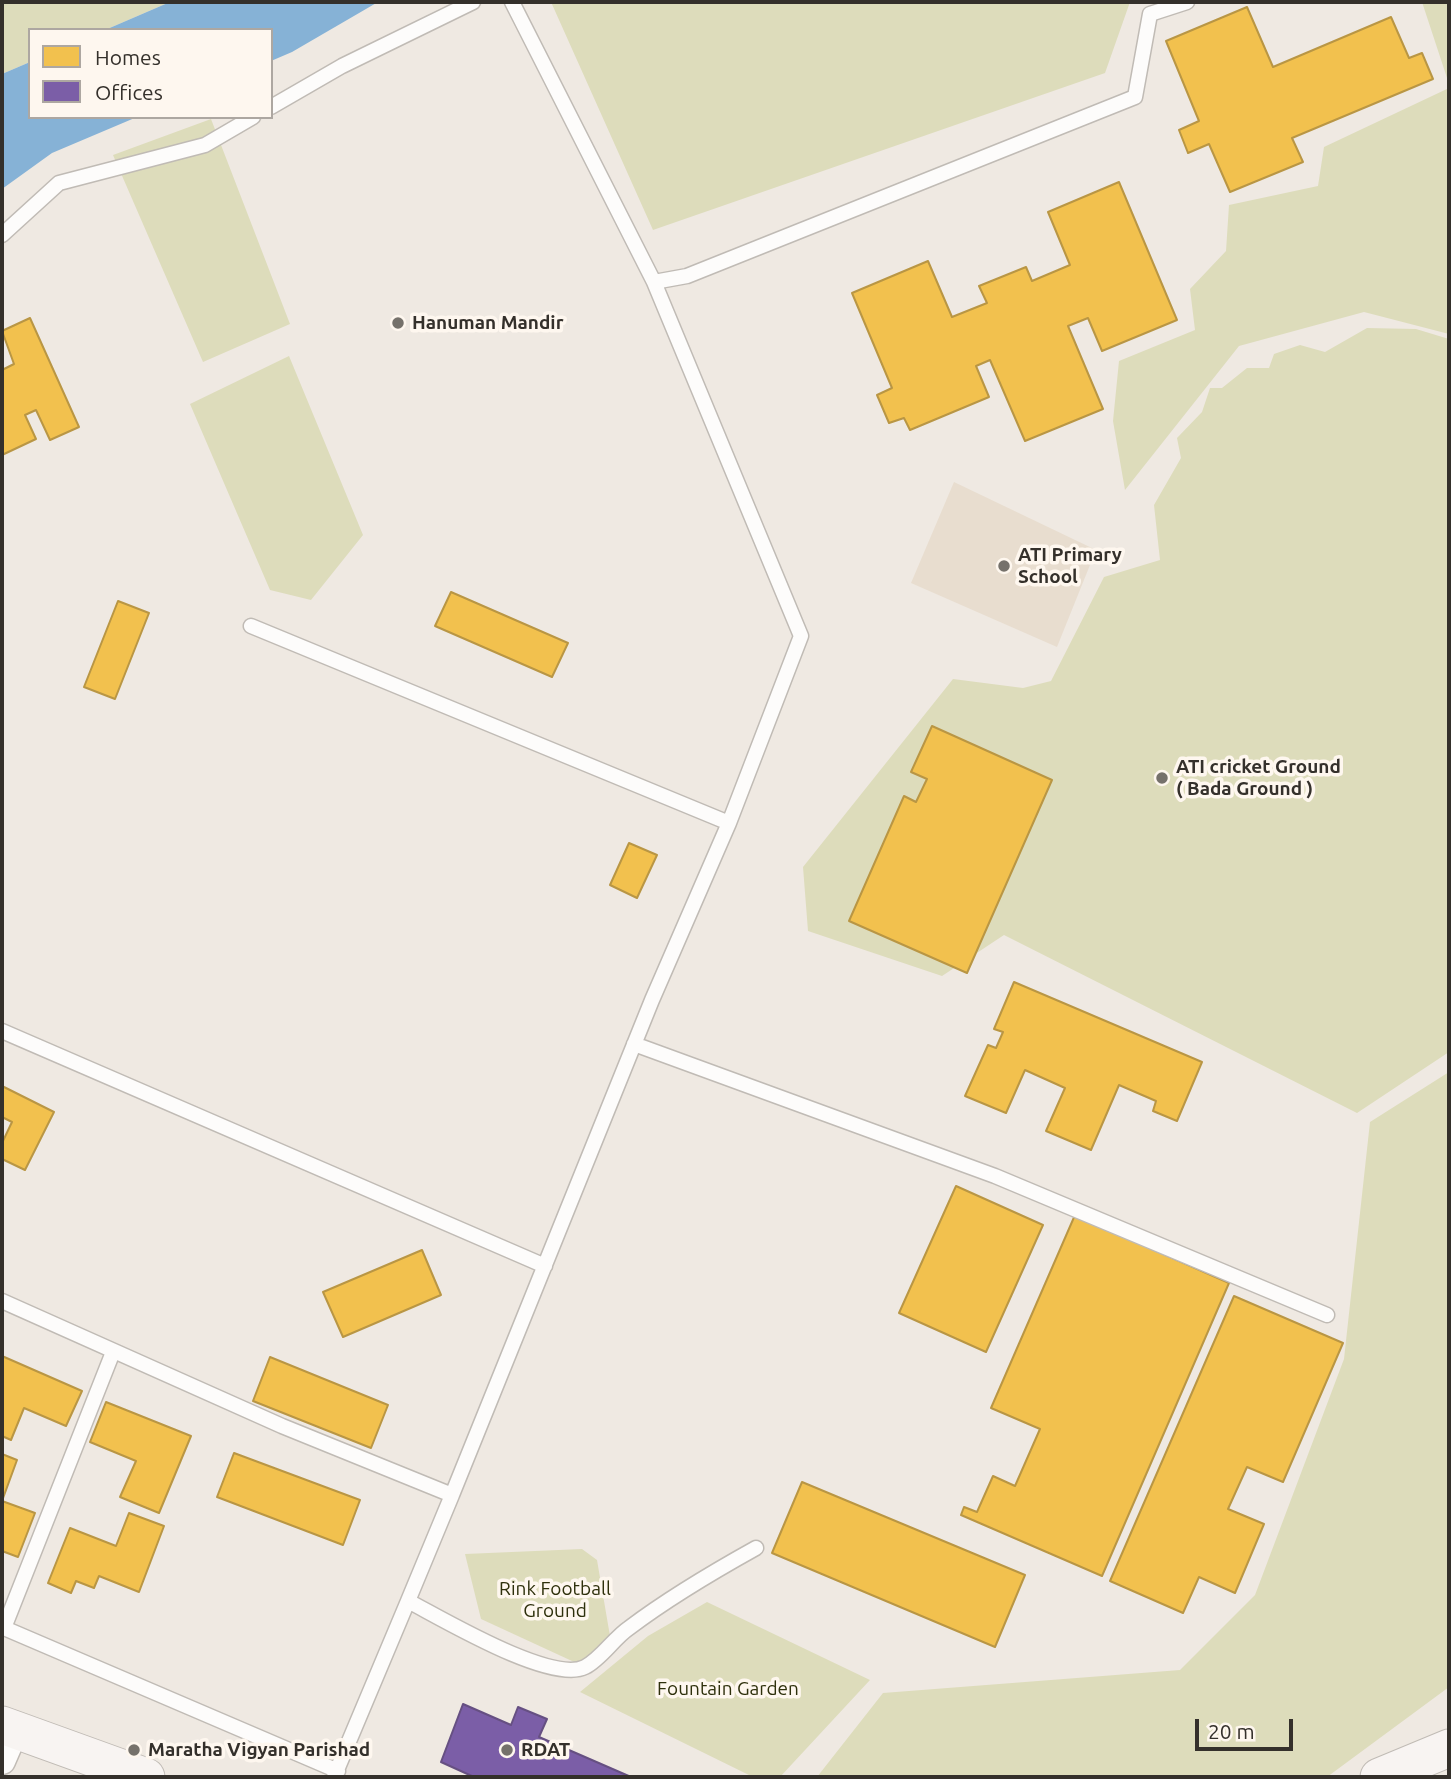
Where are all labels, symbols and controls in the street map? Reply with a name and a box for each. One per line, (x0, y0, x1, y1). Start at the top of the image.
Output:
legend (28, 28, 273, 119)
text: Homes (95, 45, 161, 69)
text: Offices (95, 80, 163, 104)
place label: Hanuman Mandir (412, 312, 563, 334)
marker: Hanuman Mandir (390, 315, 406, 331)
place label: ATI Primary School (1018, 544, 1122, 588)
marker: ATI Primary School (996, 558, 1012, 574)
place label: ATI cricket Ground ( Bada Ground ) (1176, 756, 1341, 800)
marker: ATI cricket Ground ( Bada Ground ) (1154, 770, 1170, 786)
park label: Rink Football Ground (499, 1578, 611, 1622)
park label: Fountain Garden (657, 1678, 799, 1700)
scale bar (1199, 1706, 1297, 1750)
text: 20 m (1208, 1719, 1255, 1743)
place label: Maratha Vigyan Parishad (148, 1739, 370, 1761)
place label: RDAT (521, 1739, 570, 1761)
marker: Maratha Vigyan Parishad (126, 1742, 142, 1758)
marker: RDAT (499, 1742, 515, 1758)

